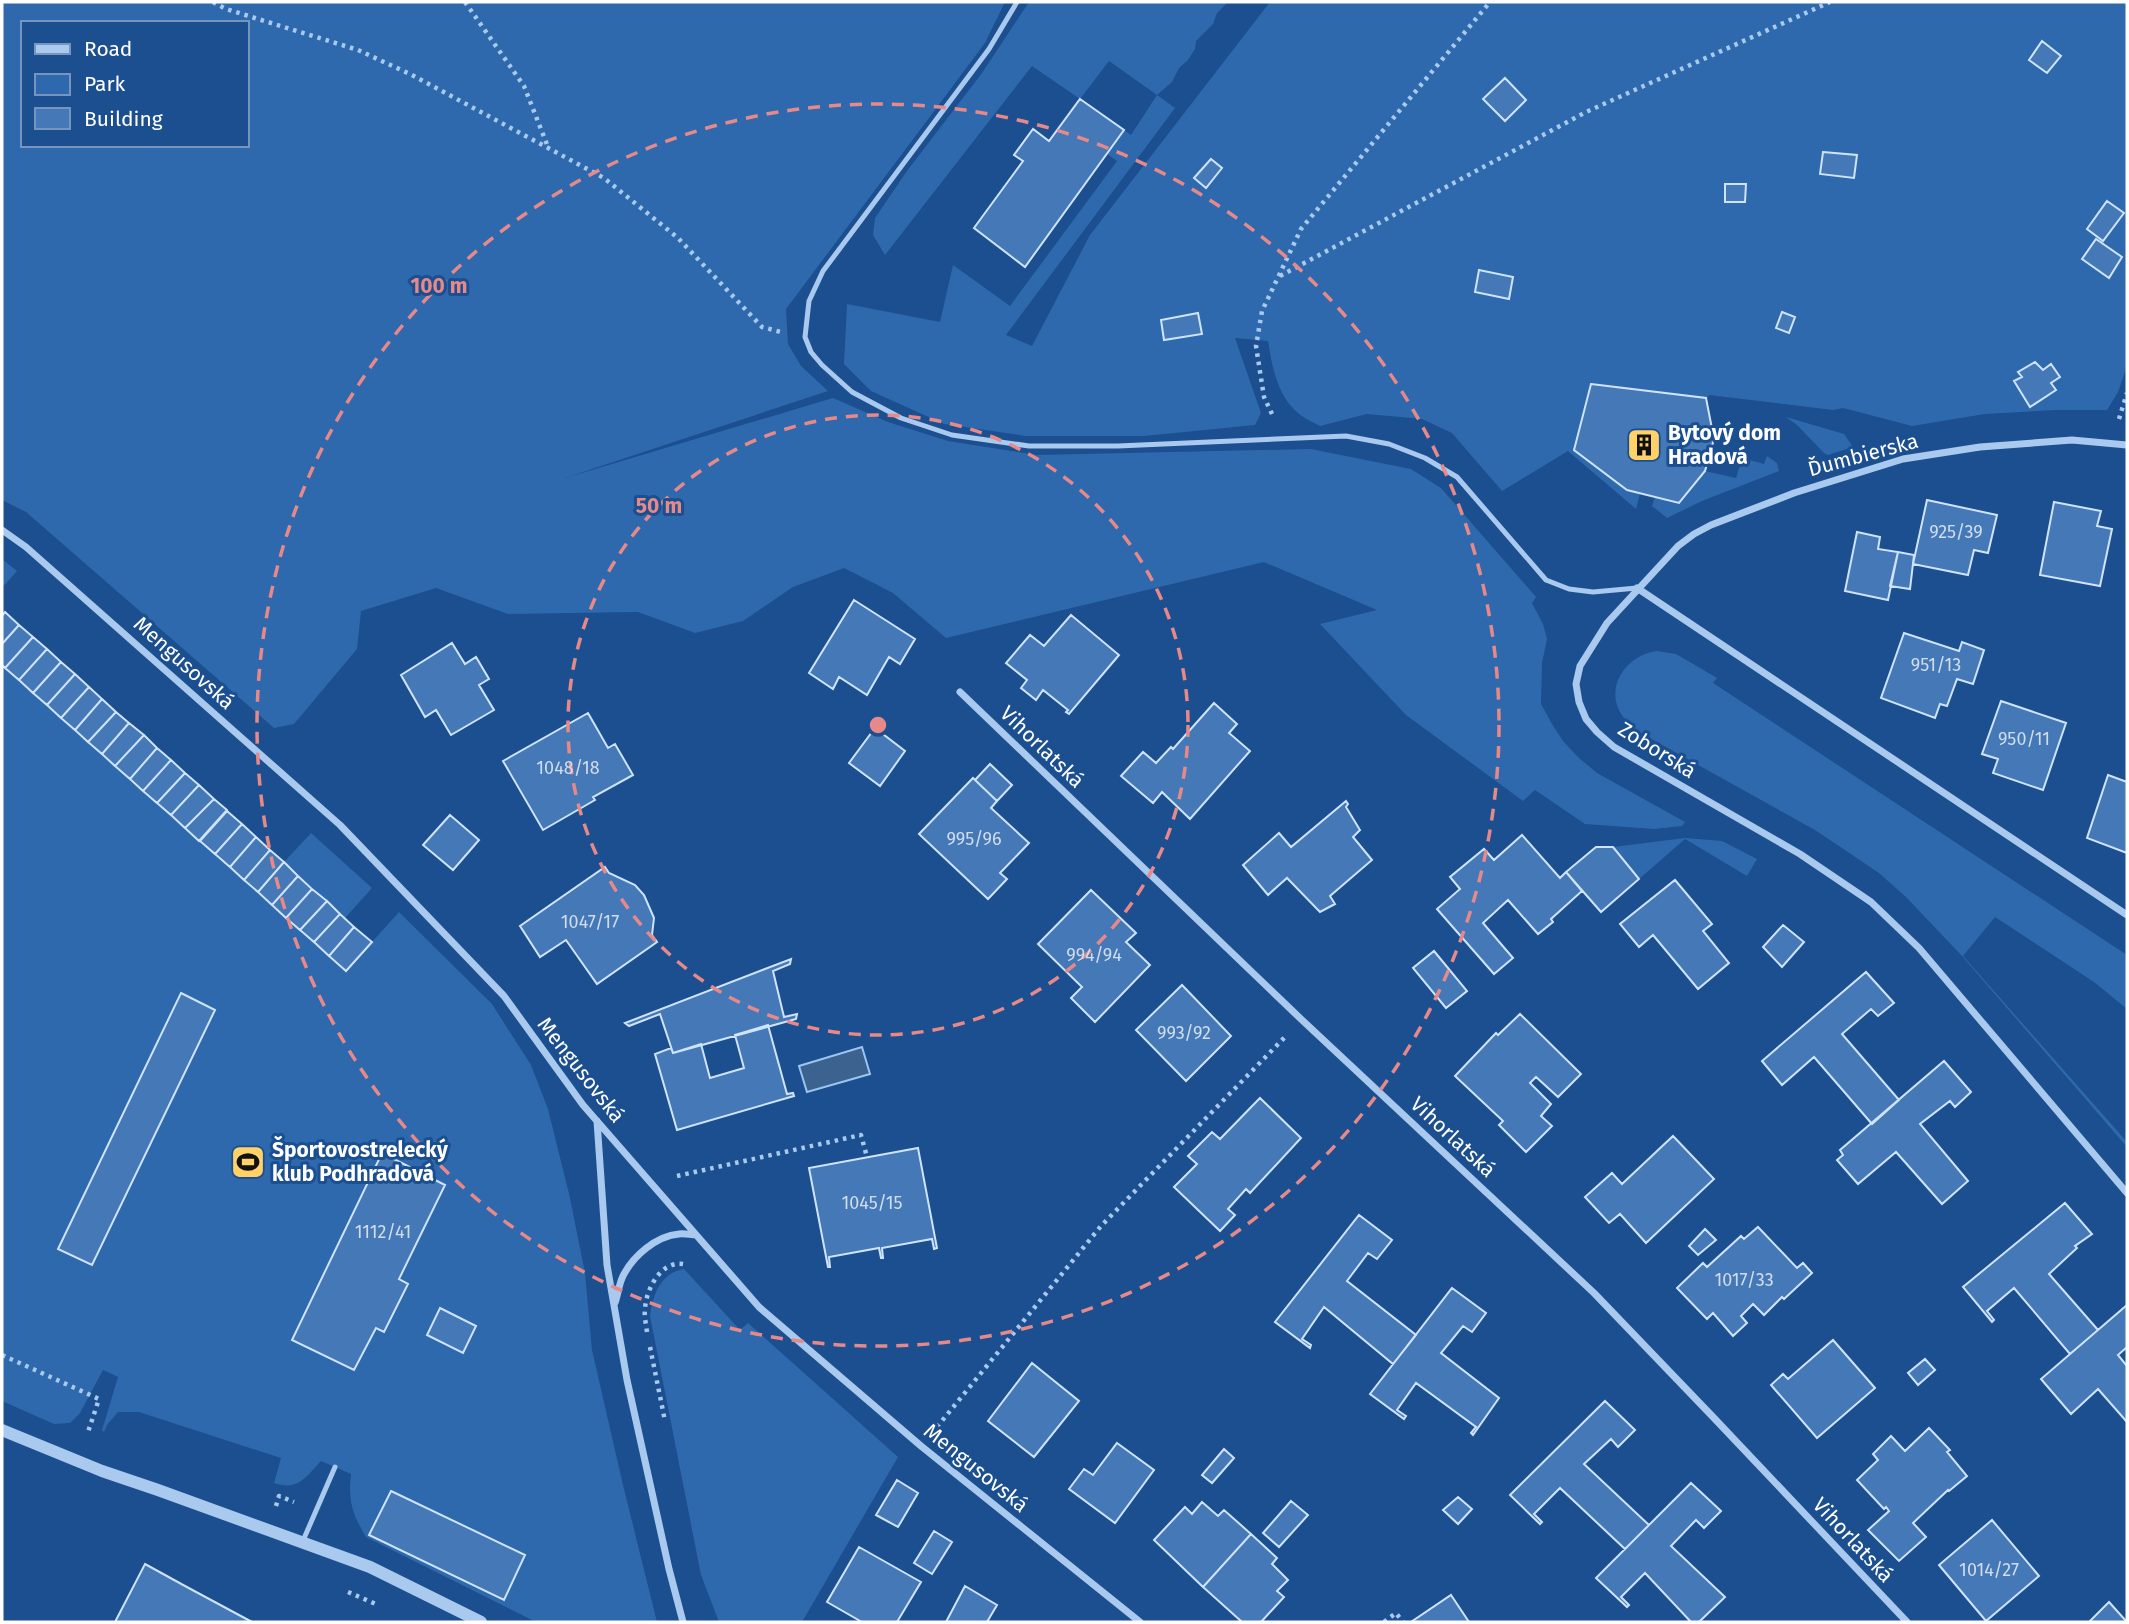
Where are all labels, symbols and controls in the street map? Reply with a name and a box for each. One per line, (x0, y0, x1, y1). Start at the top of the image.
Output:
legend (21, 21, 248, 147)
text: Road (84, 36, 132, 62)
text: Park (84, 71, 126, 97)
text: Building (84, 106, 163, 132)
text: 100 m (410, 273, 468, 299)
place label: Bytový dom Hradová (1668, 420, 1781, 470)
building icon: Bytový dom Hradová (1625, 426, 1663, 464)
street label: Ďumbierska (1805, 428, 1921, 482)
text: 50 m (636, 493, 682, 519)
house number: 925/39 (1929, 521, 1983, 543)
street label: Mengusovská (128, 611, 240, 715)
house number: 951/13 (1911, 654, 1961, 676)
street label: Vihorlatská (994, 700, 1090, 794)
centre of rings (866, 713, 890, 737)
street label: Zoborská (1613, 716, 1701, 784)
house number: 950/11 (1998, 728, 2050, 750)
house number: 1048/18 (536, 757, 600, 779)
house number: 995/96 (946, 828, 1002, 850)
house number: 1047/17 (561, 911, 619, 933)
house number: 994/94 (1066, 944, 1122, 966)
street label: Mengusovská (532, 1012, 630, 1128)
house number: 993/92 (1157, 1022, 1211, 1044)
street label: Vihorlatská (1405, 1091, 1501, 1183)
place label: Športovostrelecký klub Podhradová (272, 1135, 448, 1187)
sports icon: Športovostrelecký klub Podhradová (229, 1143, 267, 1181)
house number: 1045/15 (842, 1192, 902, 1214)
house number: 1112/41 (355, 1221, 411, 1243)
house number: 1017/33 (1714, 1269, 1774, 1291)
street label: Mengusovská (919, 1418, 1033, 1518)
street label: Vihorlatská (1807, 1492, 1899, 1588)
house number: 1014/27 (1959, 1559, 2019, 1581)

